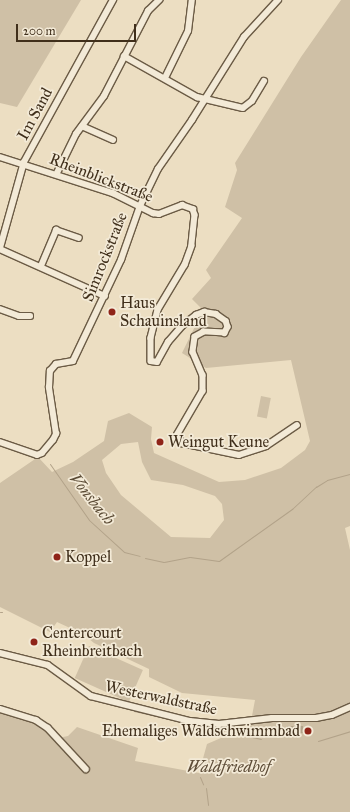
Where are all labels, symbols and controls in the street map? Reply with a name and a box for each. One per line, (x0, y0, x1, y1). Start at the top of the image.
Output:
scale bar (18, 16, 138, 42)
text: 200 m (23, 24, 56, 38)
street label: Im Sand (13, 85, 57, 143)
street label: Rheinblickstraße (46, 149, 156, 207)
street label: Simrockstraße (78, 210, 132, 304)
place label: Haus Schauinsland (120, 293, 207, 331)
marker: Haus Schauinsland (107, 307, 117, 317)
place label: Weingut Keune (168, 432, 269, 452)
marker: Weingut Keune (155, 437, 165, 447)
water label: Vonsbach (65, 469, 119, 529)
place label: Koppel (65, 547, 111, 567)
marker: Koppel (52, 552, 62, 562)
place label: Centercourt Rheinbreitbach (42, 623, 142, 661)
marker: Centercourt Rheinbreitbach (29, 637, 39, 647)
street label: Westerwaldstraße (103, 677, 219, 719)
place label: Ehemaliges Waldschwimmbad (102, 721, 300, 741)
marker: Ehemaliges Waldschwimmbad (303, 726, 313, 736)
park label: Waldfriedhof (187, 757, 271, 777)

